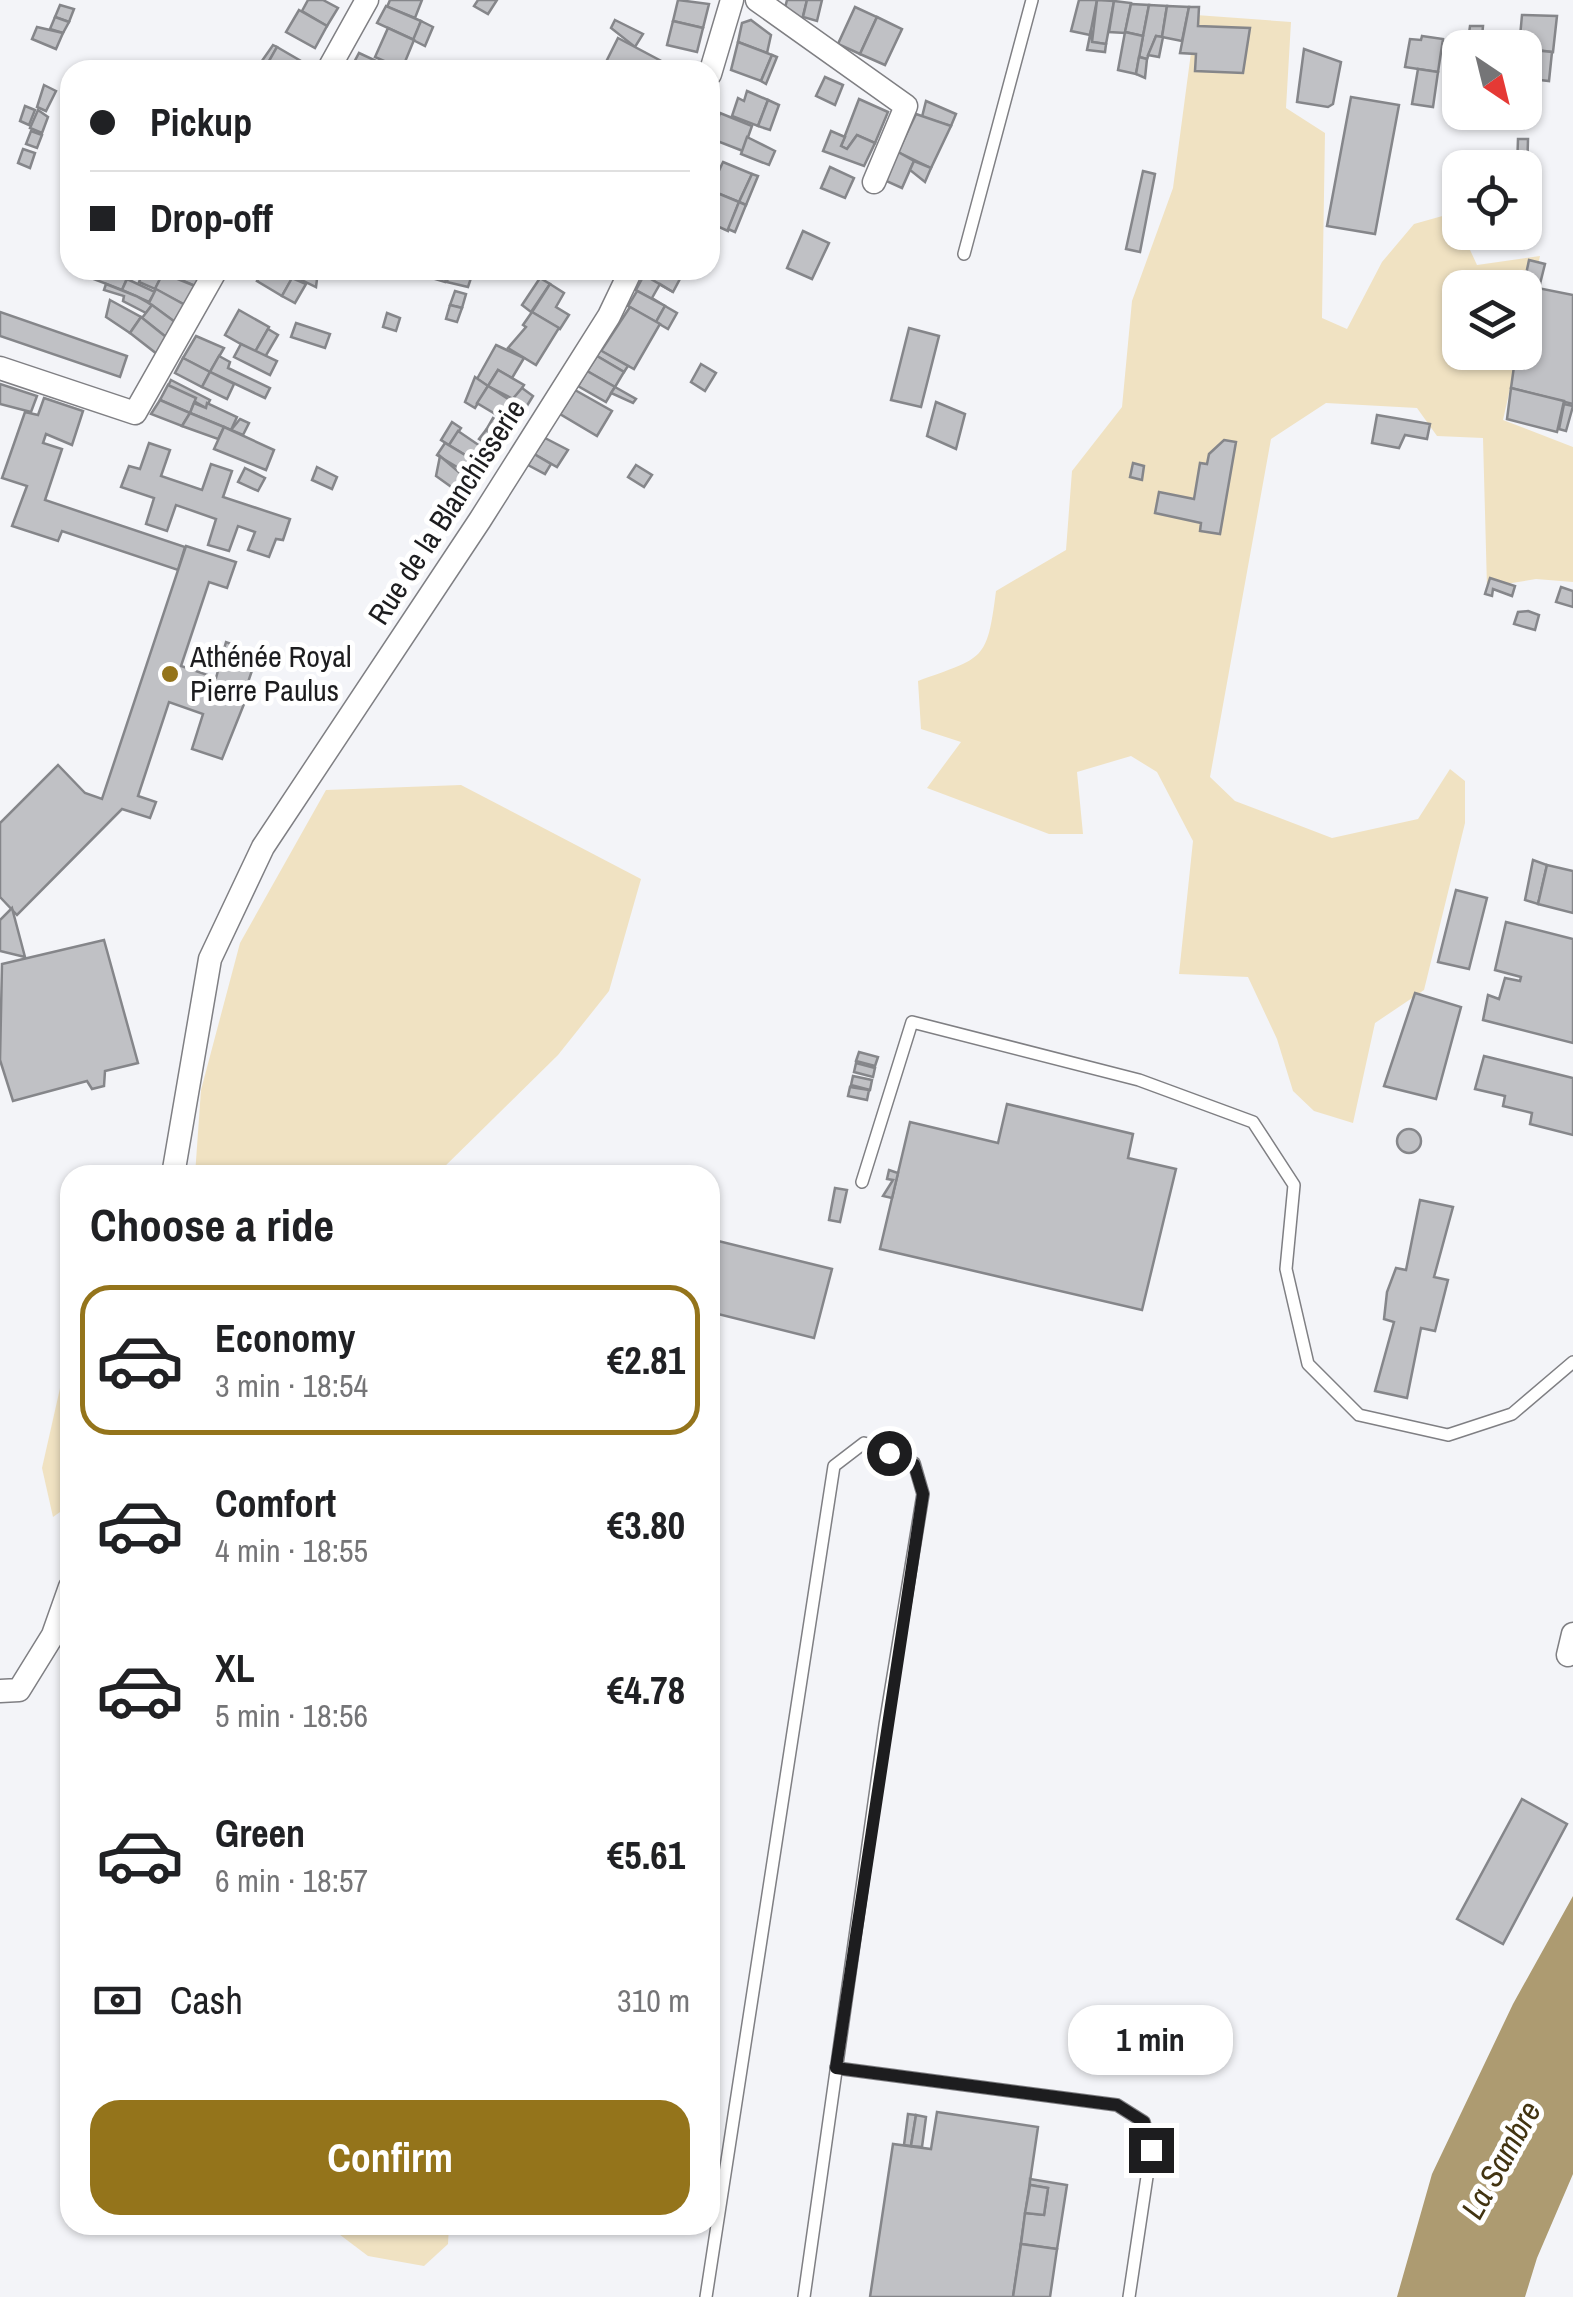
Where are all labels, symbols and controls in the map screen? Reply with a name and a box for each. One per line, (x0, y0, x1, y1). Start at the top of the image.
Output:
north arrow (1442, 30, 1542, 130)
map controls (1442, 30, 1542, 370)
text: Pickup (150, 97, 252, 148)
button: locate (1442, 150, 1542, 250)
text: Drop-off (150, 193, 273, 244)
button: layers (1442, 270, 1542, 370)
street label: Rue de la Blanchisserie (358, 391, 534, 632)
place label: Athénée Royal Pierre Paulus (189, 636, 351, 710)
marker: Athénée Royal Pierre Paulus (159, 663, 181, 685)
text: Choose a ride (90, 1194, 334, 1255)
text: Economy (215, 1313, 355, 1364)
icon: car (95, 1315, 185, 1405)
text: €2.81 (607, 1335, 685, 1386)
text: 3 min · 18:54 (215, 1364, 368, 1407)
route start (867, 1431, 912, 1476)
text: Comfort (215, 1478, 336, 1529)
icon: car (95, 1480, 185, 1570)
text: €3.80 (607, 1500, 685, 1551)
text: 4 min · 18:55 (215, 1529, 368, 1572)
text: XL (215, 1643, 255, 1694)
icon: car (95, 1645, 185, 1735)
text: €4.78 (607, 1665, 685, 1716)
text: 5 min · 18:56 (215, 1694, 368, 1737)
text: Green (215, 1808, 305, 1859)
icon: car (95, 1810, 185, 1900)
text: €5.61 (607, 1830, 685, 1881)
text: 6 min · 18:57 (215, 1859, 368, 1902)
icon: cash (90, 1973, 145, 2028)
text: Cash (170, 1975, 243, 2026)
text: 310 m (617, 1979, 690, 2022)
callout: 1 min (1068, 2005, 1234, 2075)
text: 1 min (1116, 2018, 1185, 2061)
water label: La Sambre (1451, 2093, 1550, 2226)
button: Confirm (90, 2100, 690, 2215)
route end (1129, 2128, 1174, 2173)

